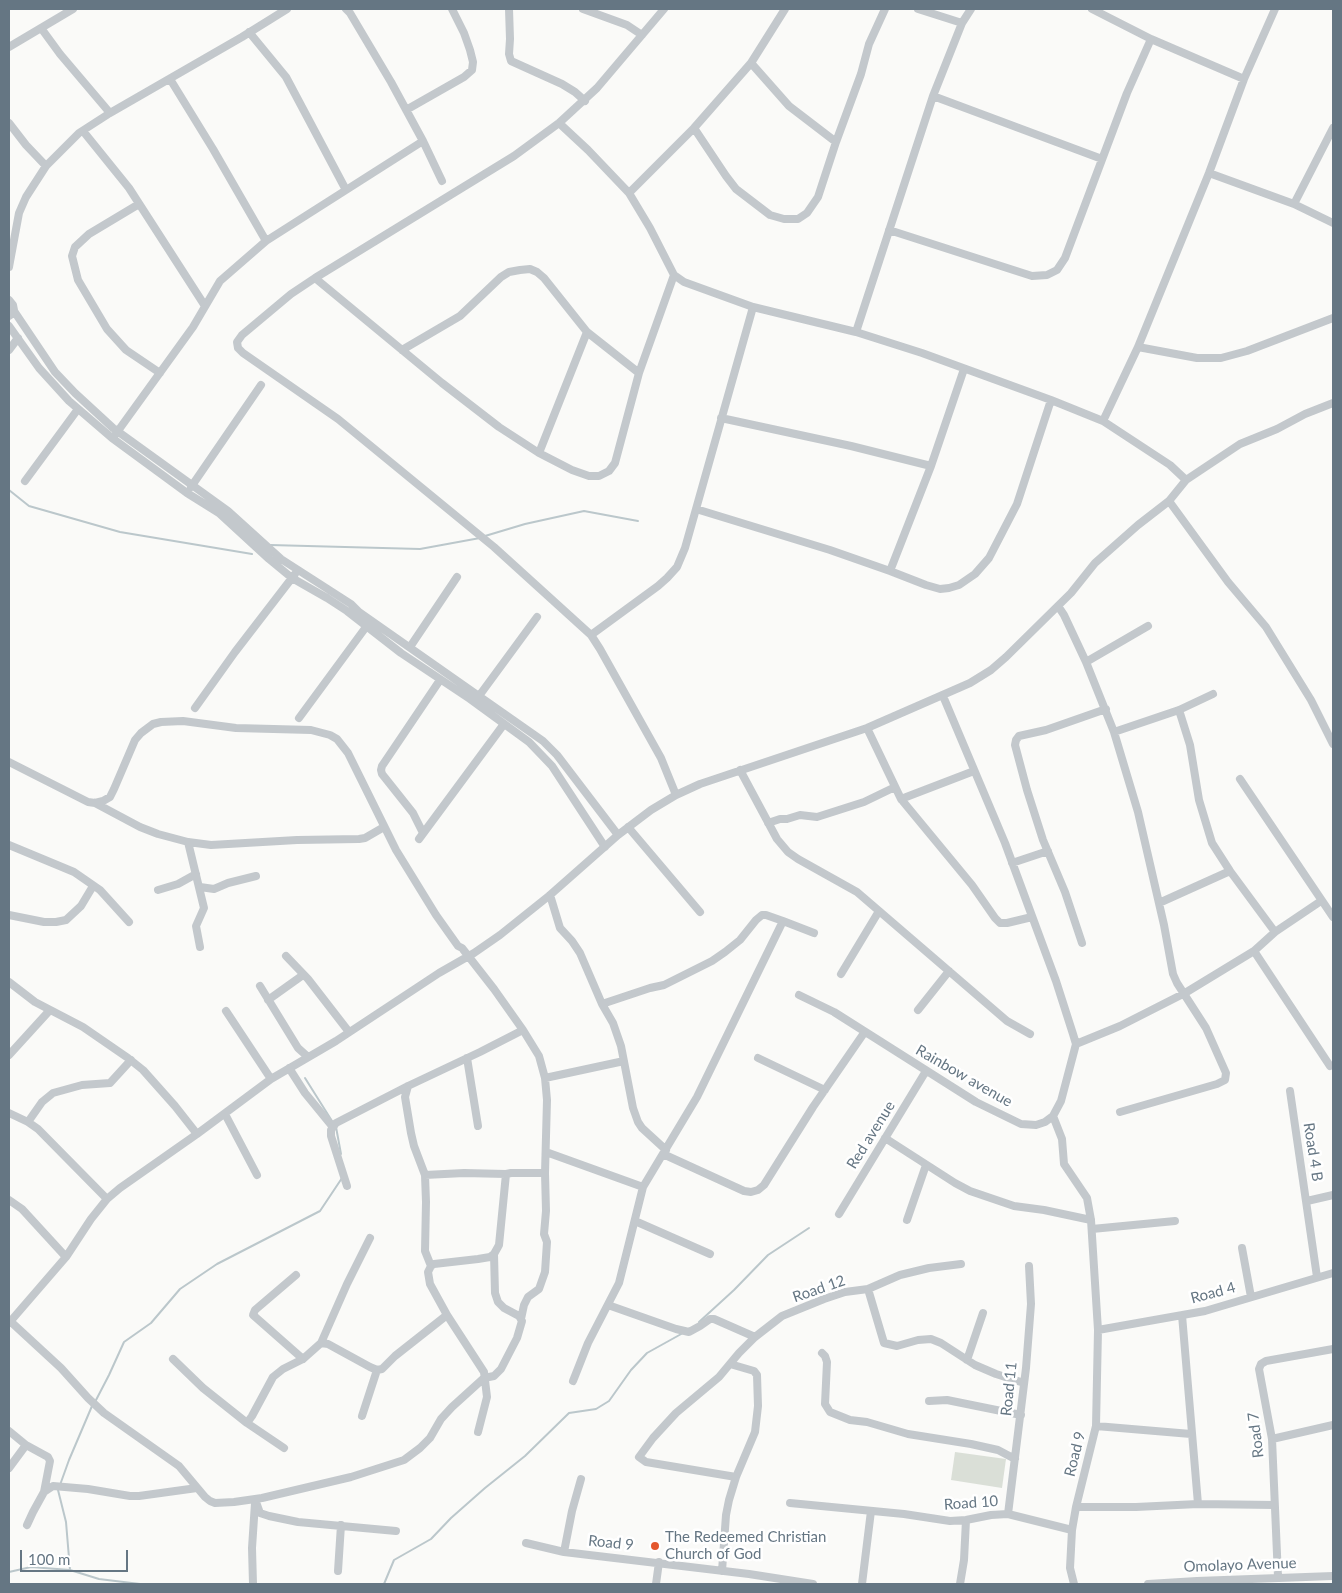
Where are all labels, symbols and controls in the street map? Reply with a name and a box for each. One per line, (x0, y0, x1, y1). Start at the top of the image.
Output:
street label: Rainbow avenue (913, 1041, 1015, 1111)
street label: Red avenue (843, 1098, 899, 1172)
street label: Road 4 B (1299, 1121, 1327, 1183)
street label: Road 12 (790, 1272, 848, 1306)
street label: Road 4 (1189, 1278, 1237, 1308)
street label: Road 11 (997, 1361, 1021, 1417)
street label: Road 7 (1244, 1411, 1268, 1459)
street label: Road 9 (1061, 1430, 1089, 1478)
street label: Road 10 (943, 1492, 999, 1514)
place label: The Redeemed Christian Church of God (665, 1528, 826, 1563)
street label: Road 9 (587, 1532, 635, 1554)
scale bar (22, 1540, 130, 1572)
marker: The Redeemed Christian Church of God (649, 1540, 661, 1552)
text: 100 m (28, 1550, 70, 1568)
street label: Omolayo Avenue (1183, 1554, 1297, 1576)

